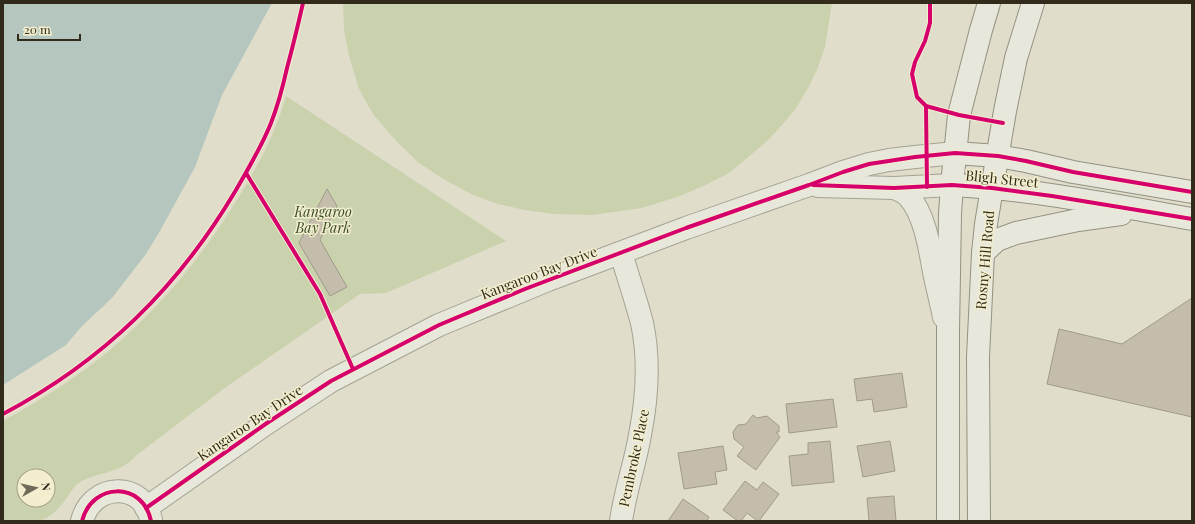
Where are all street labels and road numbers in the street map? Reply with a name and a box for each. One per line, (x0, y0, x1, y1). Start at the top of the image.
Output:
street label: Bligh Street (965, 165, 1041, 192)
street label: Rosny Hill Road (971, 210, 998, 310)
street label: Kangaroo Bay Drive (478, 242, 600, 304)
street label: Kangaroo Bay Drive (193, 380, 306, 465)
street label: Pembroke Place (614, 407, 653, 509)

